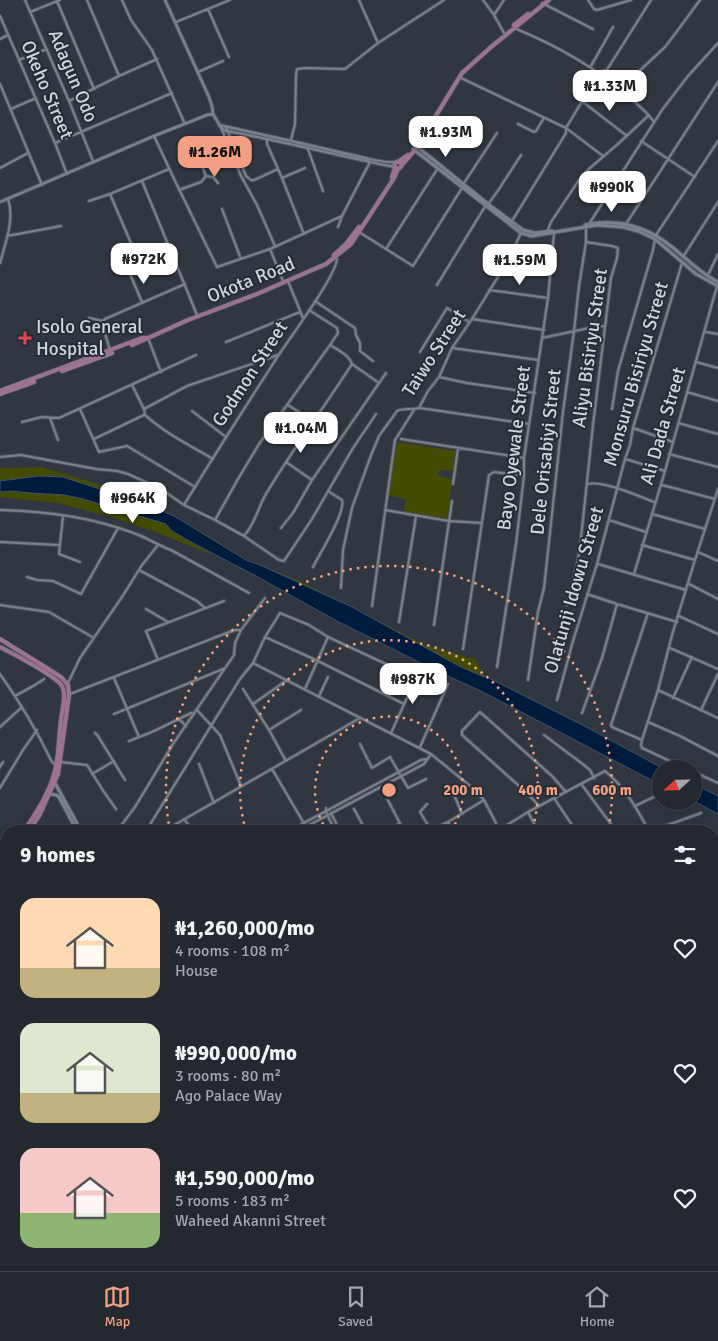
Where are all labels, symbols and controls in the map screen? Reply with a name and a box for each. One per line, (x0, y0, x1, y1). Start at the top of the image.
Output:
street label: Adagun Odo (43, 26, 103, 126)
street label: Okeho Street (15, 37, 79, 143)
pin: ₦1.33M (569, 70, 651, 112)
text: ₦1.33M (584, 76, 636, 96)
pin: ₦1.93M (405, 116, 487, 158)
text: ₦1.93M (420, 122, 472, 142)
pin: ₦1.26M (174, 136, 256, 178)
text: ₦1.26M (189, 142, 241, 162)
pin: ₦990K (577, 170, 647, 213)
text: ₦990K (590, 177, 634, 197)
pin: ₦972K (109, 242, 179, 285)
pin: ₦1.59M (479, 244, 561, 286)
text: ₦972K (122, 249, 166, 269)
text: ₦1.59M (494, 250, 546, 270)
street label: Okota Road (204, 252, 298, 308)
street label: Aliyu Bisiriyu Street (567, 266, 613, 429)
street label: Monsuru Bisiriyu Street (598, 278, 674, 469)
street label: Taiwo Street (397, 304, 471, 401)
place label: Isolo General Hospital (36, 315, 143, 361)
street label: Godmon Street (207, 316, 293, 431)
marker: Isolo General Hospital (18, 331, 32, 345)
street label: Bayo Oyewale Street (492, 364, 536, 532)
street label: Ali Dada Street (635, 364, 691, 488)
street label: Dele Orisabiyi Street (525, 368, 567, 536)
pin: ₦1.04M (260, 412, 342, 454)
text: ₦1.04M (275, 418, 327, 438)
pin: ₦964K (98, 482, 168, 524)
text: ₦964K (111, 488, 155, 508)
street label: Olatunji Idowu Street (539, 503, 609, 676)
pin: ₦987K (378, 662, 448, 705)
text: ₦987K (391, 669, 435, 689)
north arrow (652, 760, 702, 810)
map controls (652, 760, 702, 810)
centre of rings (380, 781, 398, 799)
text: 200 m (443, 781, 483, 799)
text: 400 m (518, 781, 558, 799)
text: 600 m (592, 781, 632, 799)
icon: filters (671, 841, 699, 869)
text: 9 homes (20, 842, 95, 868)
text: ₦1,260,000/mo (175, 915, 315, 941)
icon: home (60, 918, 120, 978)
icon: heart (671, 934, 699, 962)
text: 4 rooms · 108 m² (175, 941, 290, 961)
text: House (175, 961, 218, 981)
text: ₦990,000/mo (175, 1040, 297, 1066)
icon: home (60, 1043, 120, 1103)
icon: heart (671, 1059, 699, 1087)
text: 3 rooms · 80 m² (175, 1066, 281, 1086)
text: Ago Palace Way (175, 1086, 282, 1106)
text: ₦1,590,000/mo (175, 1165, 315, 1191)
icon: home (60, 1168, 120, 1228)
icon: heart (671, 1184, 699, 1212)
text: 5 rooms · 183 m² (175, 1191, 290, 1211)
text: Waheed Akanni Street (175, 1211, 326, 1231)
tab: Map (103, 1283, 131, 1330)
tab: Saved (338, 1283, 373, 1330)
tab: Home (580, 1283, 615, 1330)

